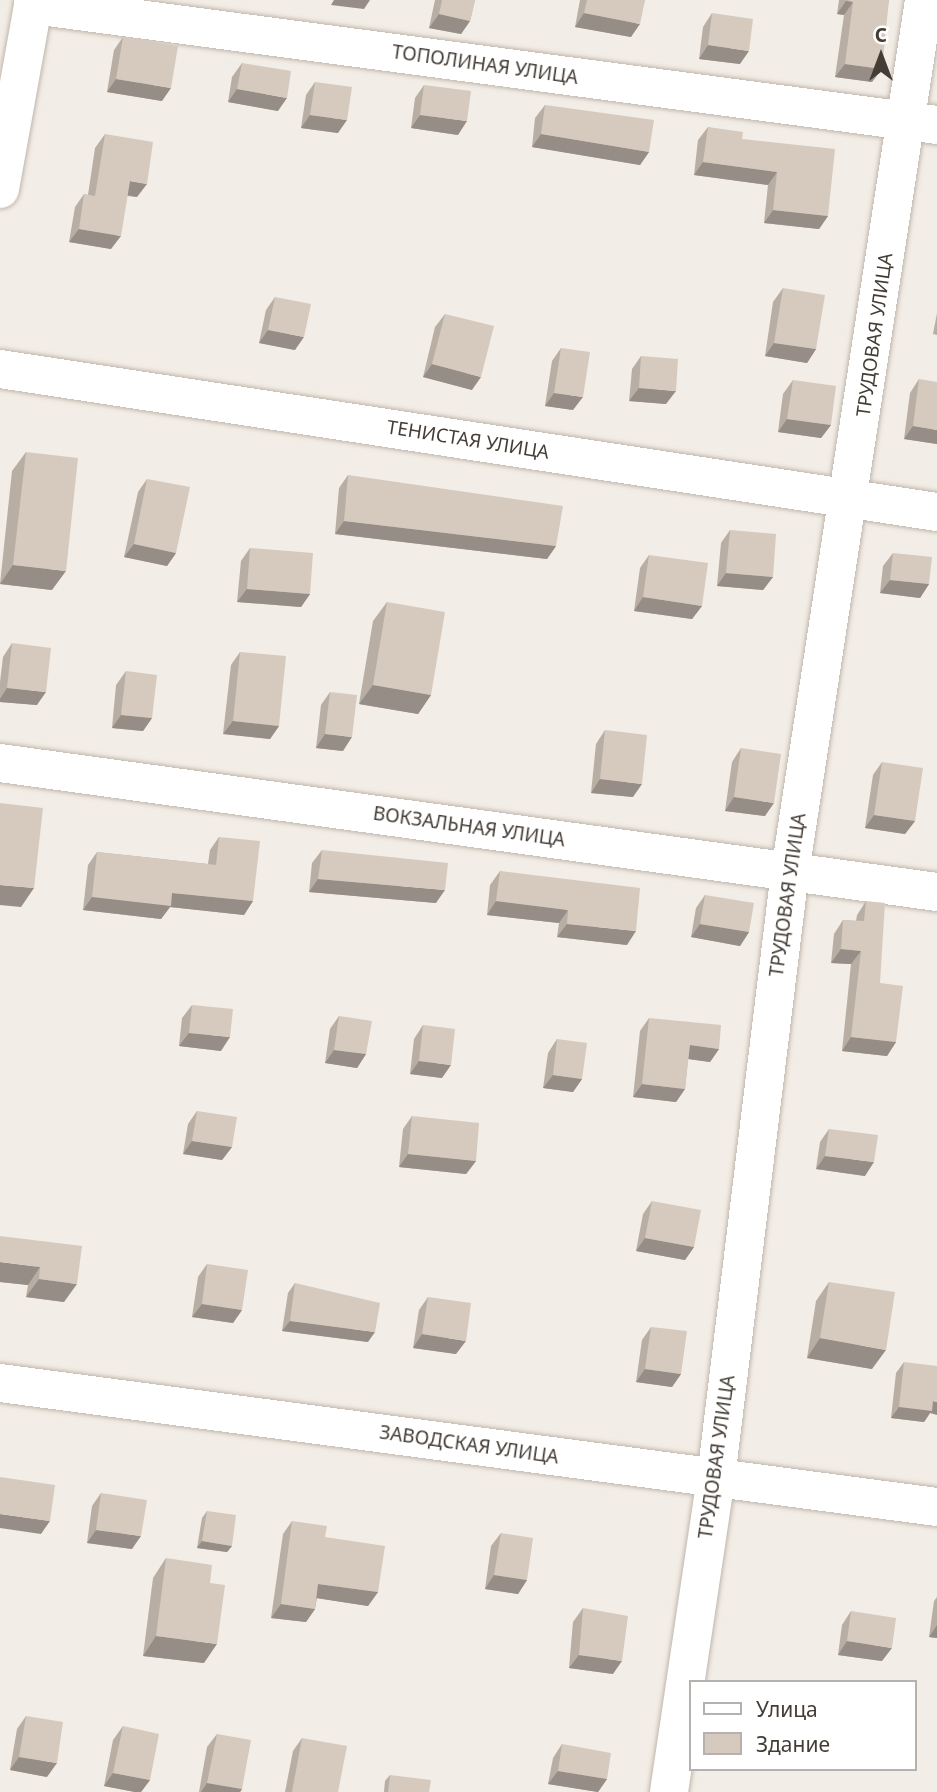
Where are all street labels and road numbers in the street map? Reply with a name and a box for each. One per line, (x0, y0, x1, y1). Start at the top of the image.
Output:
street label: ТОПОЛИНАЯ УЛИЦА (391, 41, 579, 89)
street label: ТРУДОВАЯ УЛИЦА (852, 252, 898, 418)
street label: ТЕНИСТАЯ УЛИЦА (385, 416, 551, 464)
street label: ВОКЗАЛЬНАЯ УЛИЦА (372, 802, 566, 852)
street label: ТРУДОВАЯ УЛИЦА (765, 812, 811, 978)
street label: ТРУДОВАЯ УЛИЦА (694, 1374, 740, 1540)
street label: ЗАВОДСКАЯ УЛИЦА (378, 1421, 560, 1469)

